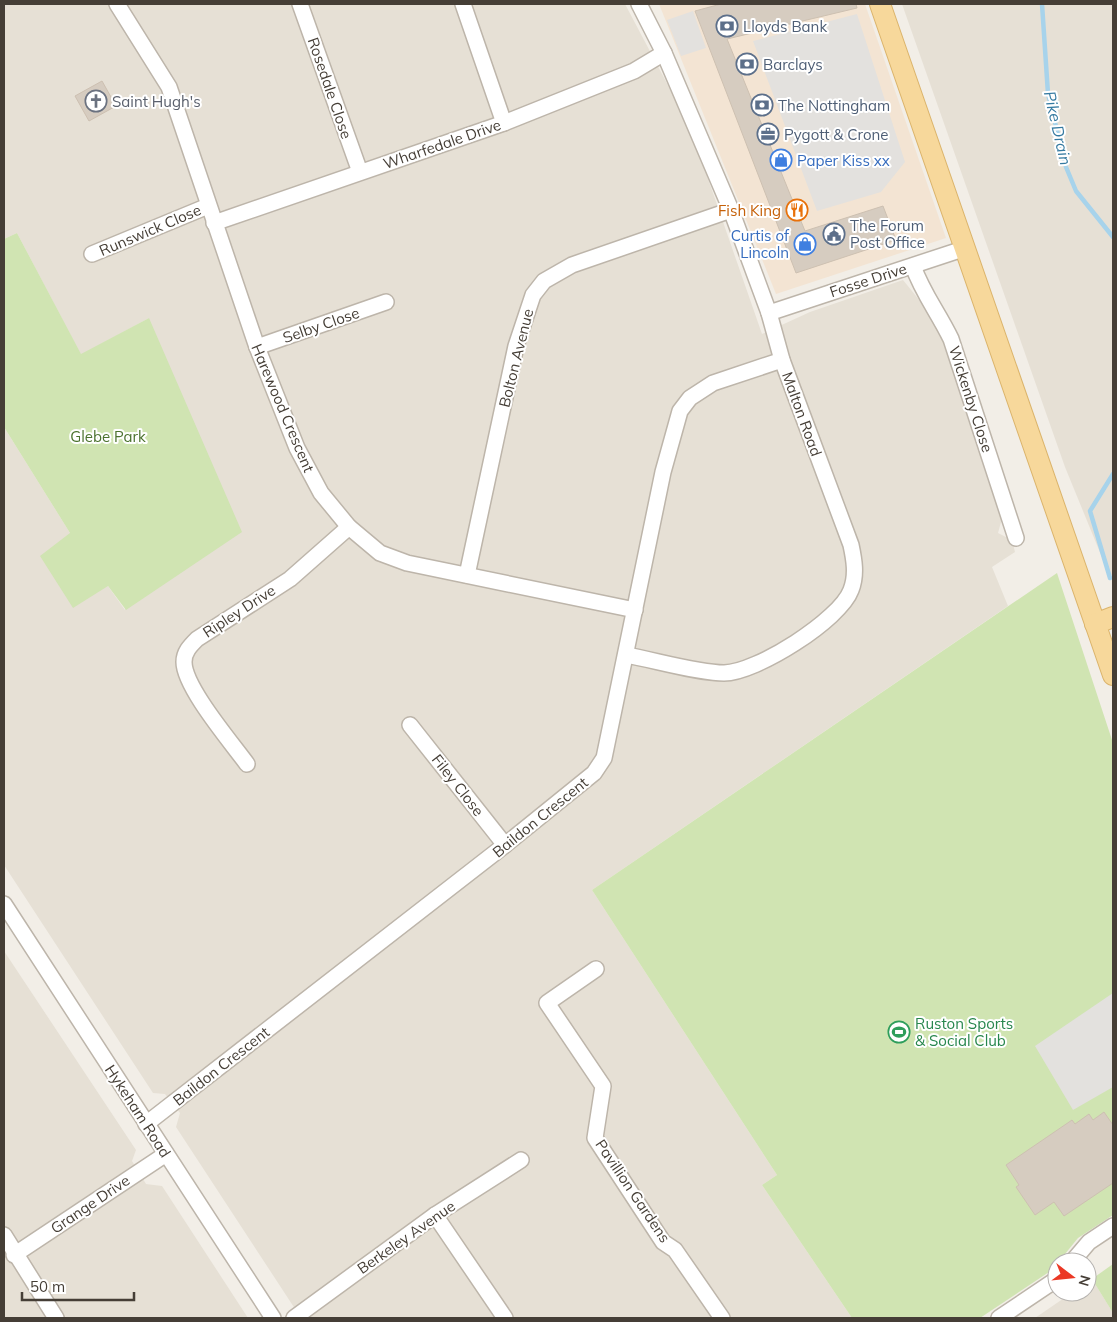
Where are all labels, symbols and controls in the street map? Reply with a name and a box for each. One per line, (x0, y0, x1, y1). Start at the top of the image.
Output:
bank icon: Lloyds Bank (715, 14, 739, 38)
place label: Lloyds Bank (743, 17, 827, 36)
street label: Rosedale Close (304, 35, 356, 141)
bank icon: Barclays (735, 52, 759, 76)
place label: Barclays (763, 55, 823, 74)
church icon: Saint Hugh's (84, 89, 108, 113)
water label: Pike Drain (1040, 89, 1076, 167)
place label: Saint Hugh's (112, 92, 201, 111)
bank icon: The Nottingham (750, 93, 774, 117)
place label: The Nottingham (778, 96, 890, 115)
street label: Wharfedale Drive (381, 115, 503, 173)
office icon: Pygott & Crone (756, 122, 780, 146)
place label: Pygott & Crone (784, 125, 888, 144)
shop icon: Paper Kiss xx (769, 148, 793, 172)
place label: Paper Kiss xx (797, 151, 890, 170)
restaurant icon: Fish King (785, 198, 809, 222)
street label: Runswick Close (96, 200, 204, 260)
place label: Fish King (718, 201, 781, 220)
place label: The Forum Post Office (850, 216, 925, 252)
public building icon: The Forum Post Office (822, 222, 846, 246)
place label: Curtis of Lincoln (731, 226, 790, 262)
shop icon: Curtis of Lincoln (793, 232, 817, 256)
street label: Fosse Drive (827, 259, 909, 301)
street label: Selby Close (280, 303, 362, 347)
street label: Bolton Avenue (495, 307, 537, 409)
street label: Harewood Crescent (247, 341, 319, 475)
street label: Wickenby Close (945, 343, 997, 455)
street label: Malton Road (778, 369, 826, 459)
park label: Glebe Park (70, 427, 146, 446)
street label: Ripley Drive (199, 581, 279, 641)
street label: Filey Close (428, 750, 488, 820)
street label: Baildon Crescent (488, 773, 592, 861)
place label: Ruston Sports & Social Club (915, 1014, 1013, 1050)
sports icon: Ruston Sports & Social Club (887, 1020, 911, 1044)
street label: Baildon Crescent (169, 1022, 273, 1110)
street label: Hykeham Road (101, 1061, 175, 1161)
street label: Pavillion Gardens (591, 1136, 675, 1246)
street label: Grange Drive (47, 1171, 133, 1237)
street label: Berkeley Avenue (353, 1196, 459, 1278)
north arrow (1047, 1252, 1097, 1302)
scale bar (22, 1270, 135, 1302)
text: N (1074, 1273, 1095, 1288)
text: 50 m (30, 1277, 65, 1296)

